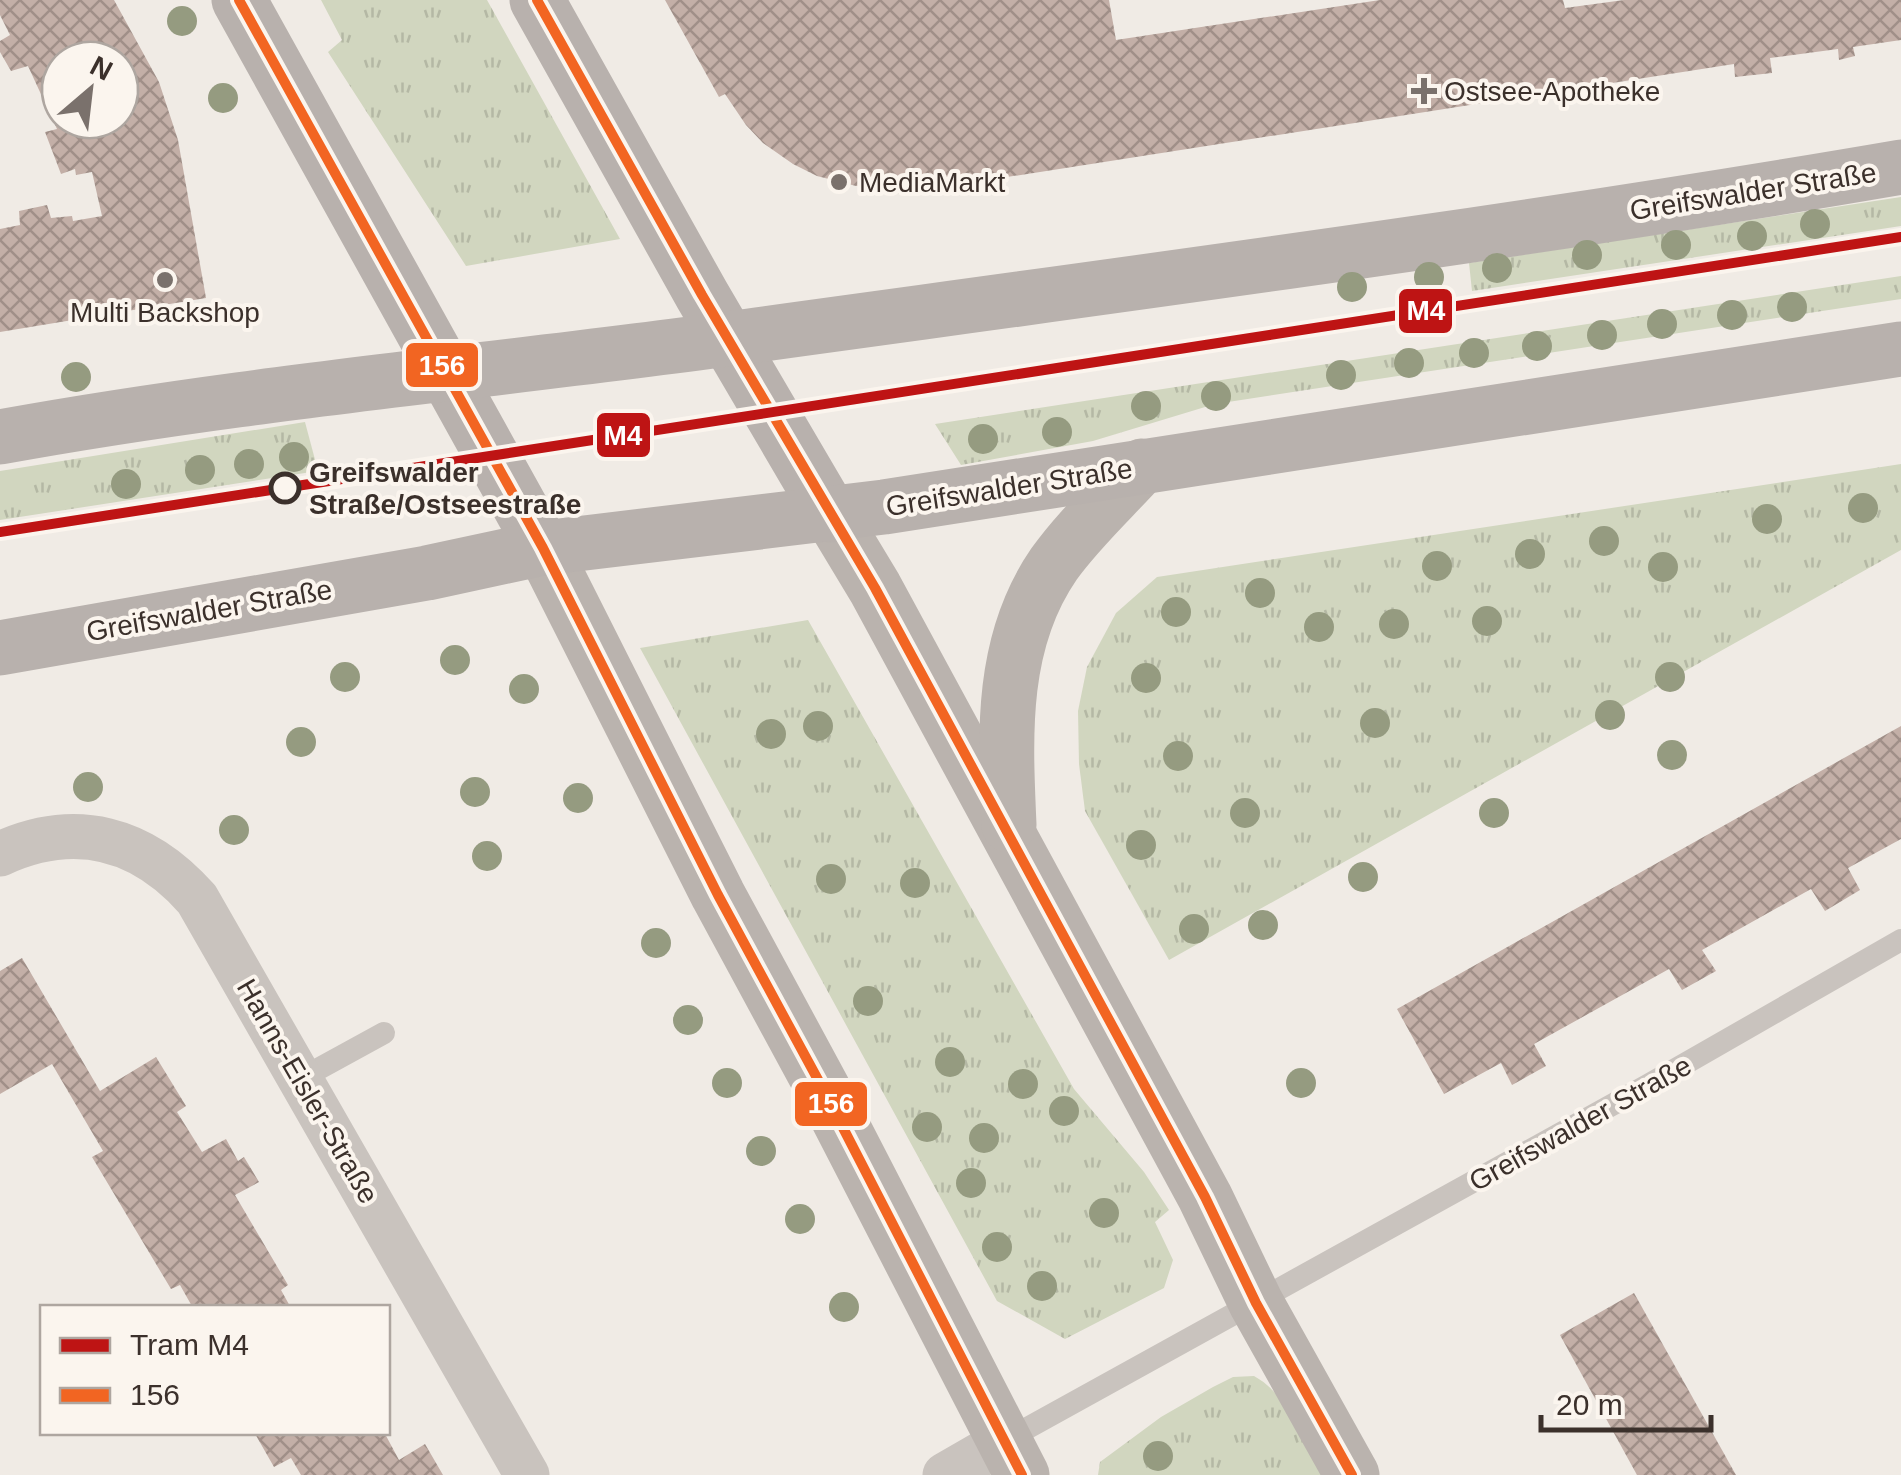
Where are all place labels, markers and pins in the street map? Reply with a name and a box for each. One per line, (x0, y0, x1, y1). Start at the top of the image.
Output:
place label: Ostsee-Apotheke (1444, 76, 1660, 107)
marker: Ostsee-Apotheke (1413, 80, 1435, 102)
place label: MediaMarkt (859, 167, 1005, 198)
marker: MediaMarkt (828, 171, 850, 193)
marker: Multi Backshop (154, 269, 176, 291)
place label: Multi Backshop (70, 297, 260, 328)
place label: Greifswalder Straße/Ostseestraße (309, 457, 581, 520)
marker: Greifswalder Straße/Ostseestraße (270, 473, 300, 503)

